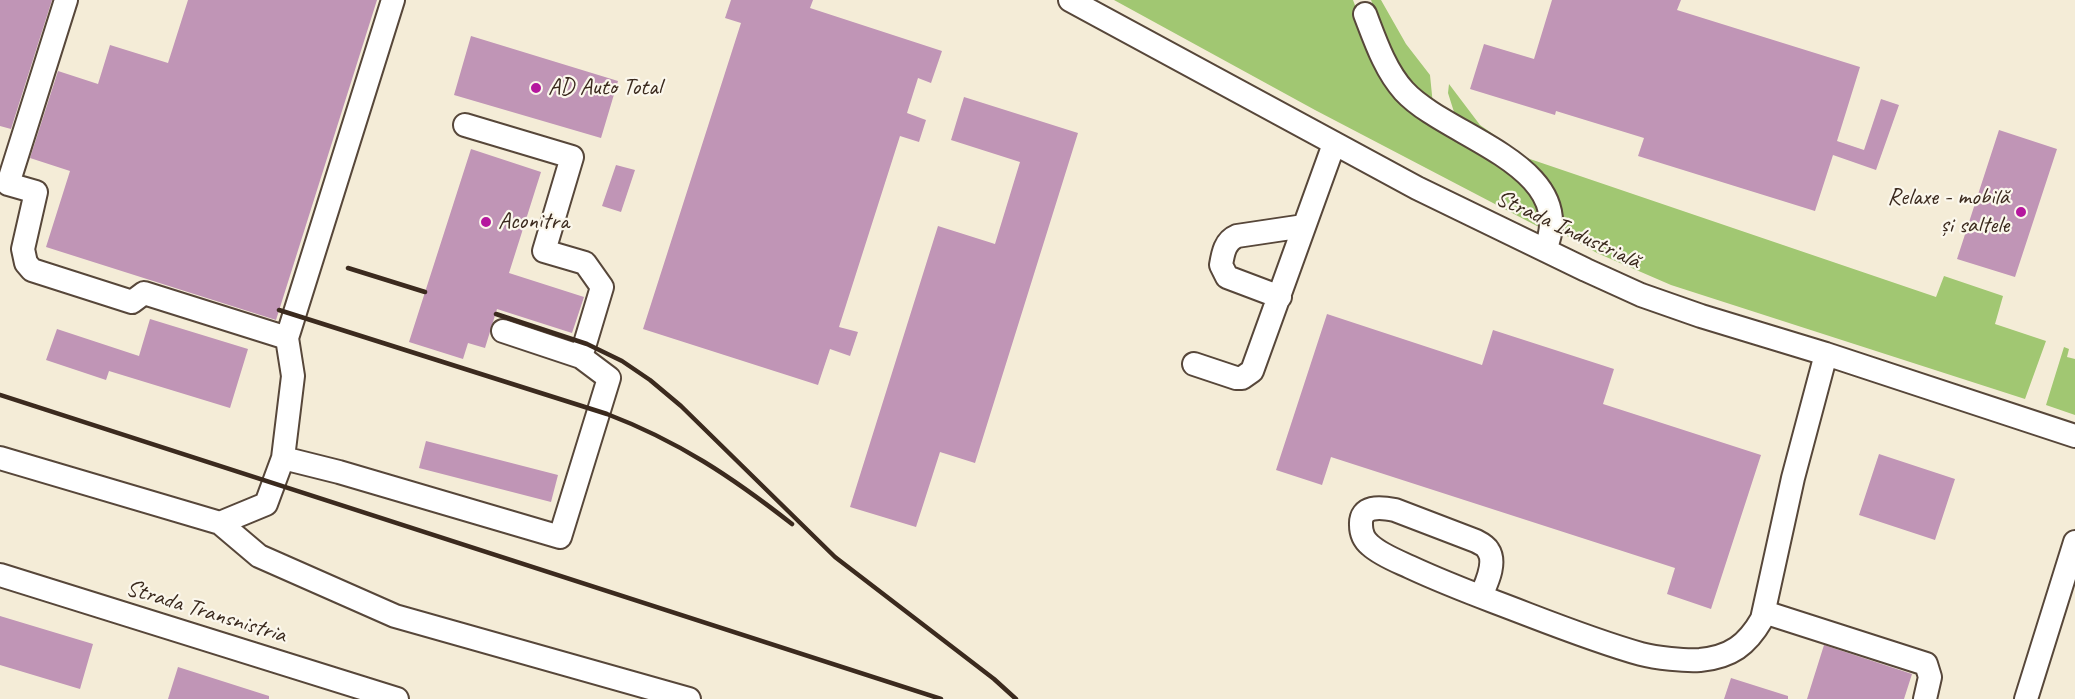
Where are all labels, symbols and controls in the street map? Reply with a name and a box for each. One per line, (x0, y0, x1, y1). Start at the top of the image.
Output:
place label: AD Auto Total (548, 74, 662, 102)
marker: AD Auto Total (529, 81, 543, 95)
street label: Strada Industrială (1491, 184, 1645, 276)
place label: Relaxe - mobilă și saltele (1887, 184, 2009, 240)
marker: Relaxe - mobilă și saltele (2014, 205, 2028, 219)
place label: Aconitra (498, 208, 569, 236)
marker: Aconitra (479, 215, 493, 229)
street label: Strada Transnistria (122, 574, 290, 650)

